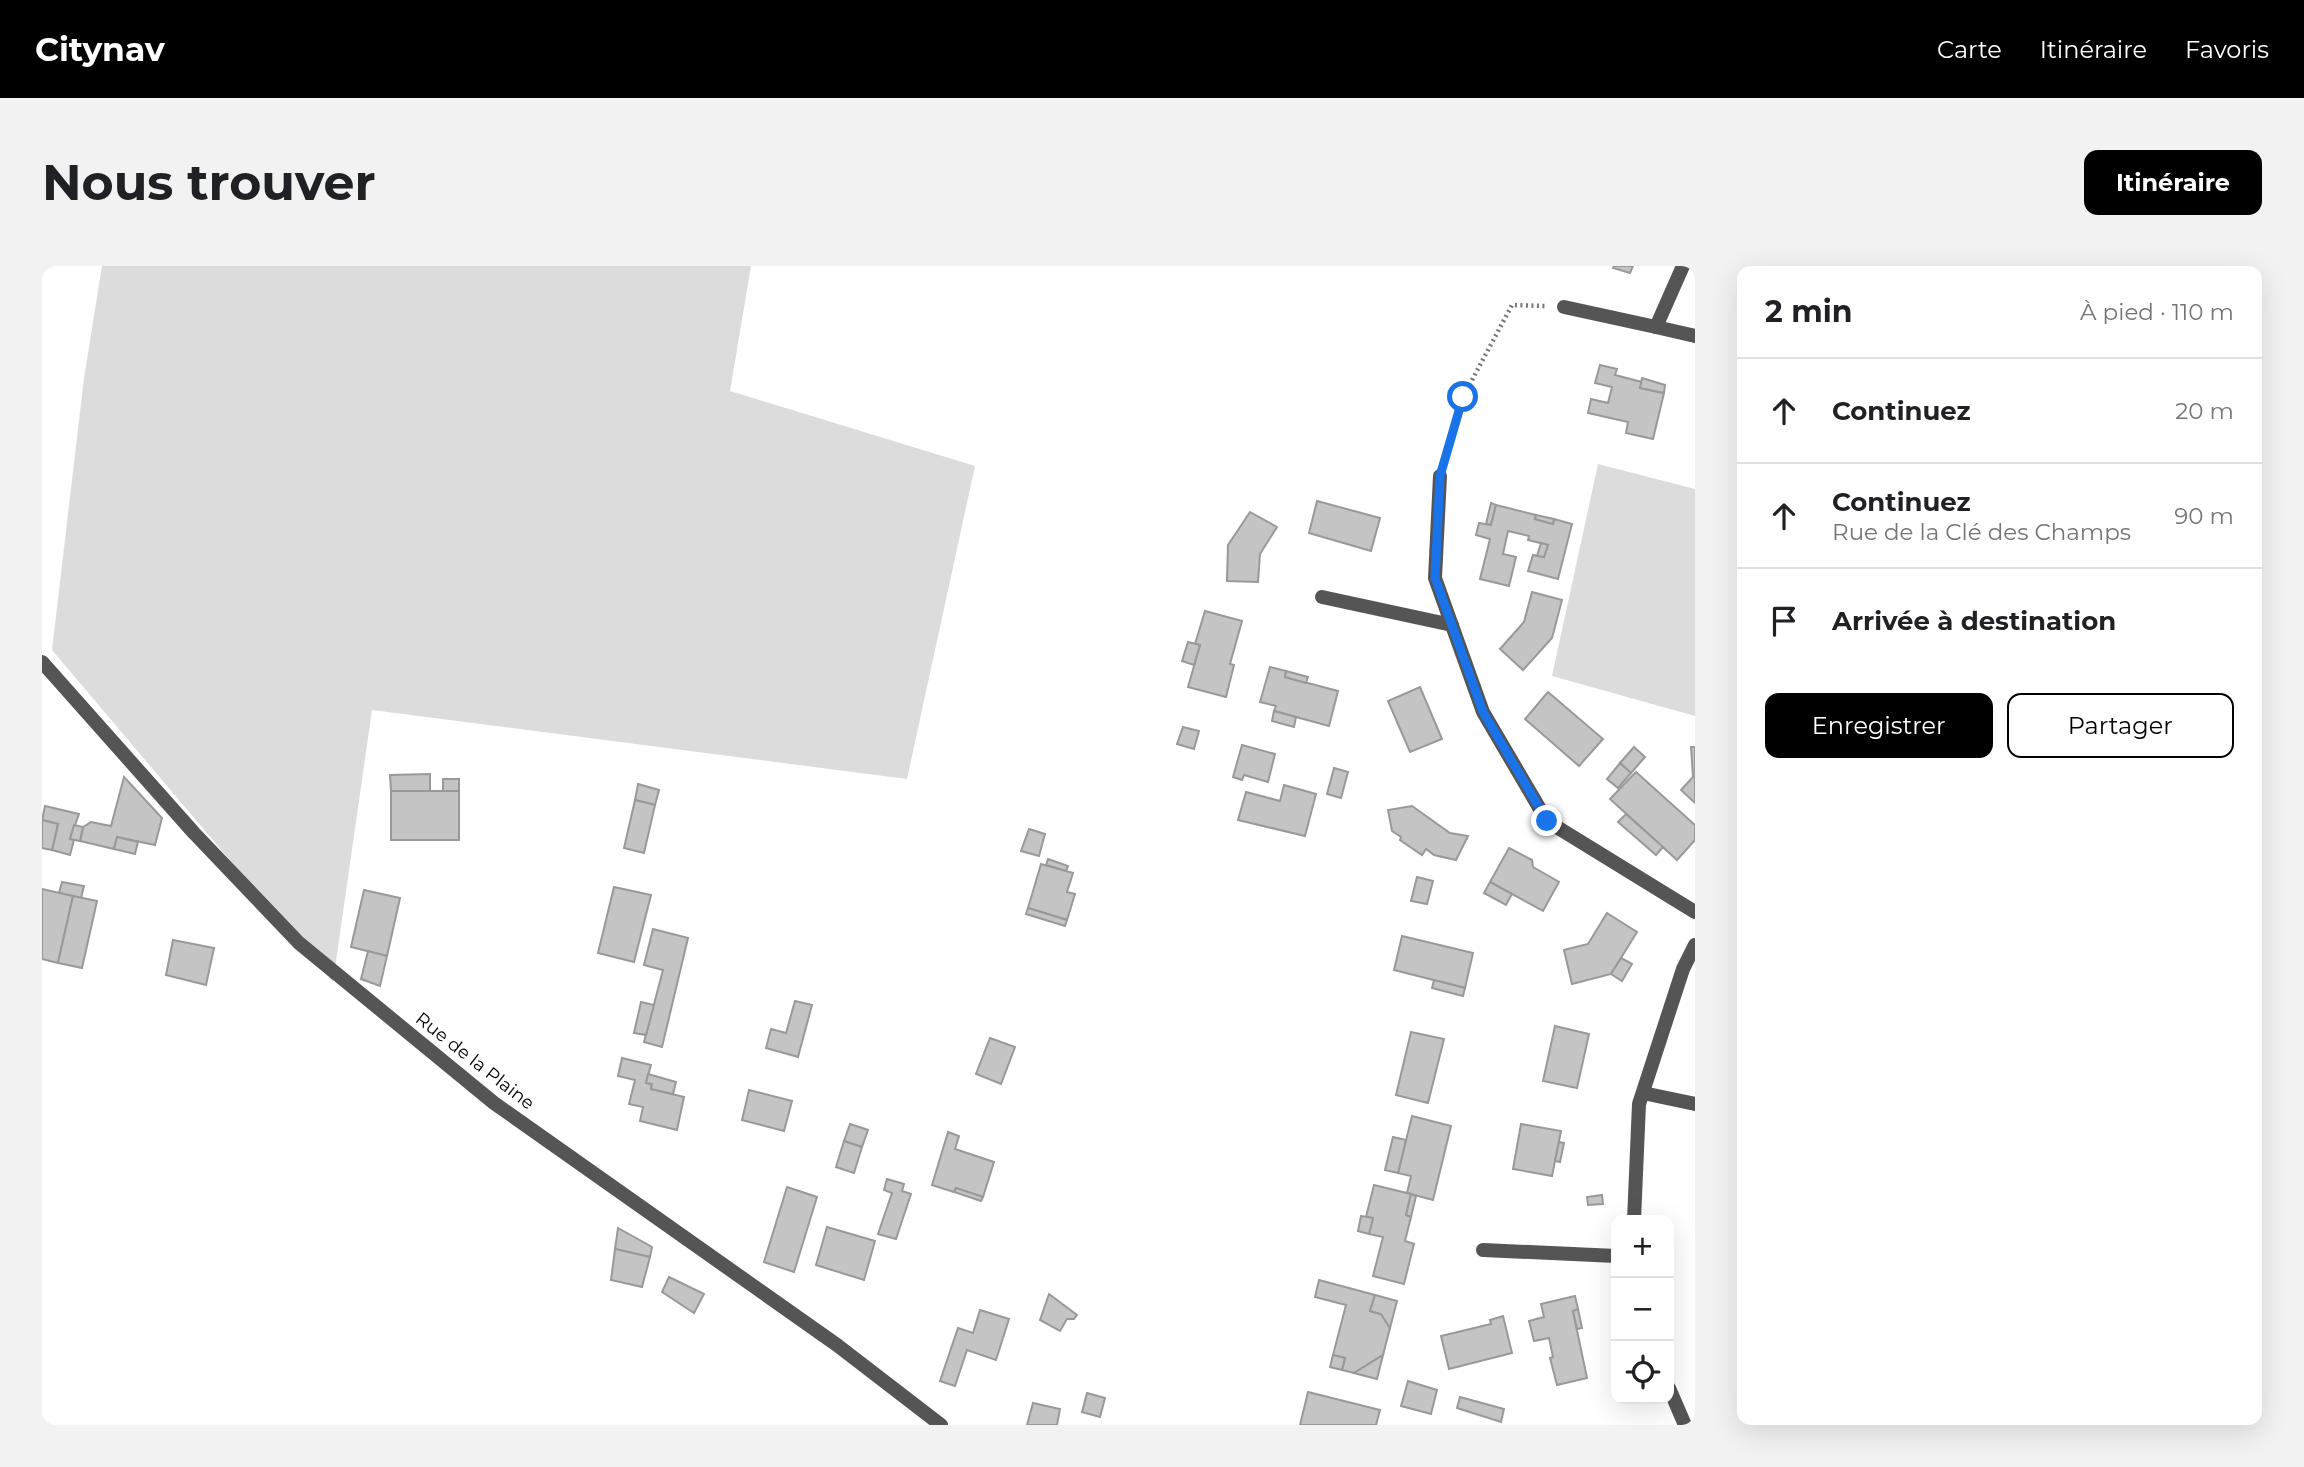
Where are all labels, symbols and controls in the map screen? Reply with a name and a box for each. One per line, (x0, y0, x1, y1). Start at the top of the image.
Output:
text: Citynav (35, 29, 165, 69)
text: Carte (1937, 35, 2002, 64)
text: Itinéraire (2040, 35, 2147, 64)
text: Favoris (2185, 35, 2269, 64)
button: Itinéraire (2084, 150, 2262, 215)
text: Nous trouver (42, 153, 376, 212)
text: 2 min (1765, 293, 1852, 330)
text: À pied · 110 m (2080, 298, 2234, 326)
route start (1447, 381, 1478, 412)
icon: ahead (1765, 392, 1803, 430)
text: Continuez (1832, 395, 1971, 427)
text: 20 m (2175, 397, 2234, 425)
text: Continuez (1832, 486, 1971, 518)
icon: ahead (1765, 497, 1803, 535)
text: 90 m (2174, 502, 2234, 530)
text: Rue de la Clé des Champs (1832, 518, 2131, 546)
icon: arrive (1765, 602, 1803, 640)
text: Arrivée à destination (1832, 605, 2116, 637)
button: Enregistrer (1765, 693, 1993, 758)
button: Partager (2007, 693, 2234, 758)
route end (1531, 805, 1562, 836)
street label: Rue de la Plaine (411, 1008, 539, 1114)
map controls (1611, 1215, 1674, 1404)
button: + (1611, 1215, 1674, 1278)
button: − (1611, 1278, 1674, 1341)
button: locate (1611, 1341, 1674, 1404)

